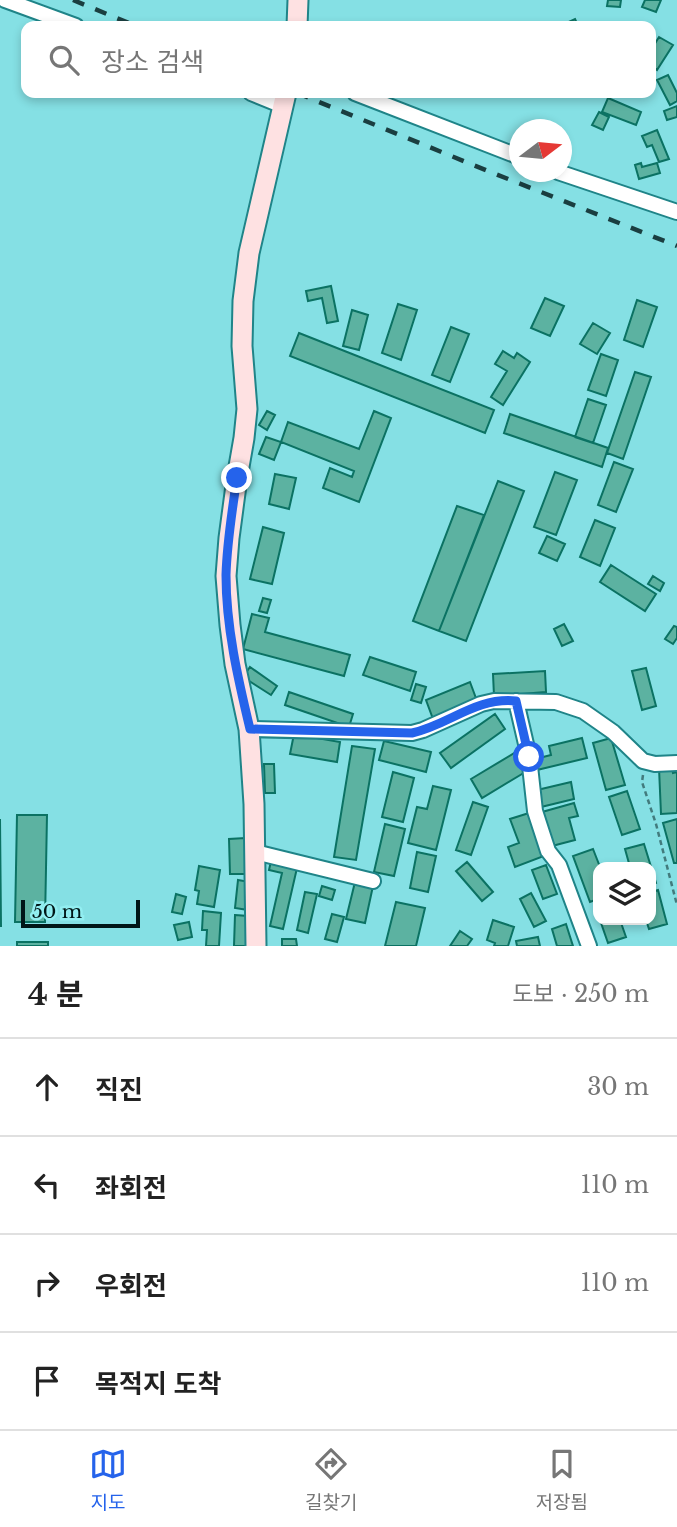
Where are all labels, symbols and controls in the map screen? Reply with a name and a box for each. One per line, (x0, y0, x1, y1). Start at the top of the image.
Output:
search box (21, 21, 656, 98)
icon: search (45, 41, 83, 79)
text: 장소 검색 (101, 46, 204, 78)
north arrow (509, 119, 572, 182)
route end (221, 462, 252, 493)
route start (513, 741, 544, 772)
map controls (593, 862, 656, 925)
button: layers (593, 862, 656, 925)
scale bar (21, 897, 140, 929)
text: 50 m (32, 900, 82, 923)
text: 4 분 (28, 976, 84, 1013)
text: 도보 · 250 m (512, 980, 649, 1008)
icon: ahead (28, 1068, 66, 1106)
text: 30 m (587, 1073, 649, 1101)
text: 직진 (95, 1074, 143, 1106)
icon: left (28, 1166, 66, 1204)
text: 110 m (581, 1171, 649, 1199)
text: 좌회전 (95, 1172, 167, 1204)
icon: right (28, 1264, 66, 1302)
text: 110 m (581, 1269, 649, 1297)
text: 우회전 (95, 1270, 167, 1302)
icon: arrive (28, 1362, 66, 1400)
text: 목적지 도착 (95, 1368, 222, 1400)
tab: 지도 (89, 1445, 127, 1514)
tab: 길찾기 (305, 1445, 358, 1514)
tab: 저장됨 (536, 1445, 588, 1514)

